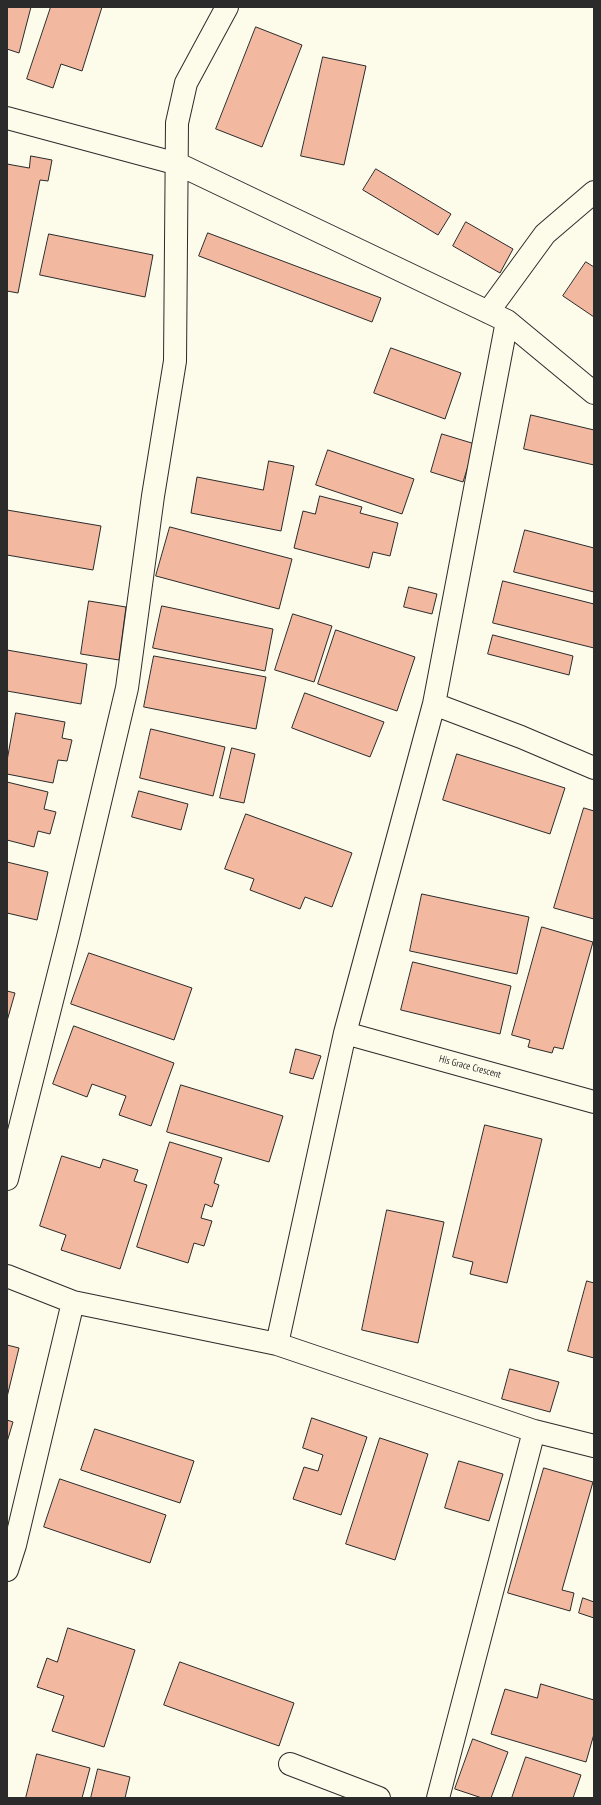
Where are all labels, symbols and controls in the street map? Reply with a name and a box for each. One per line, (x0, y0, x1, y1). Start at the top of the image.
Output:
street label: His Grace Crescent (438, 1053, 502, 1081)

